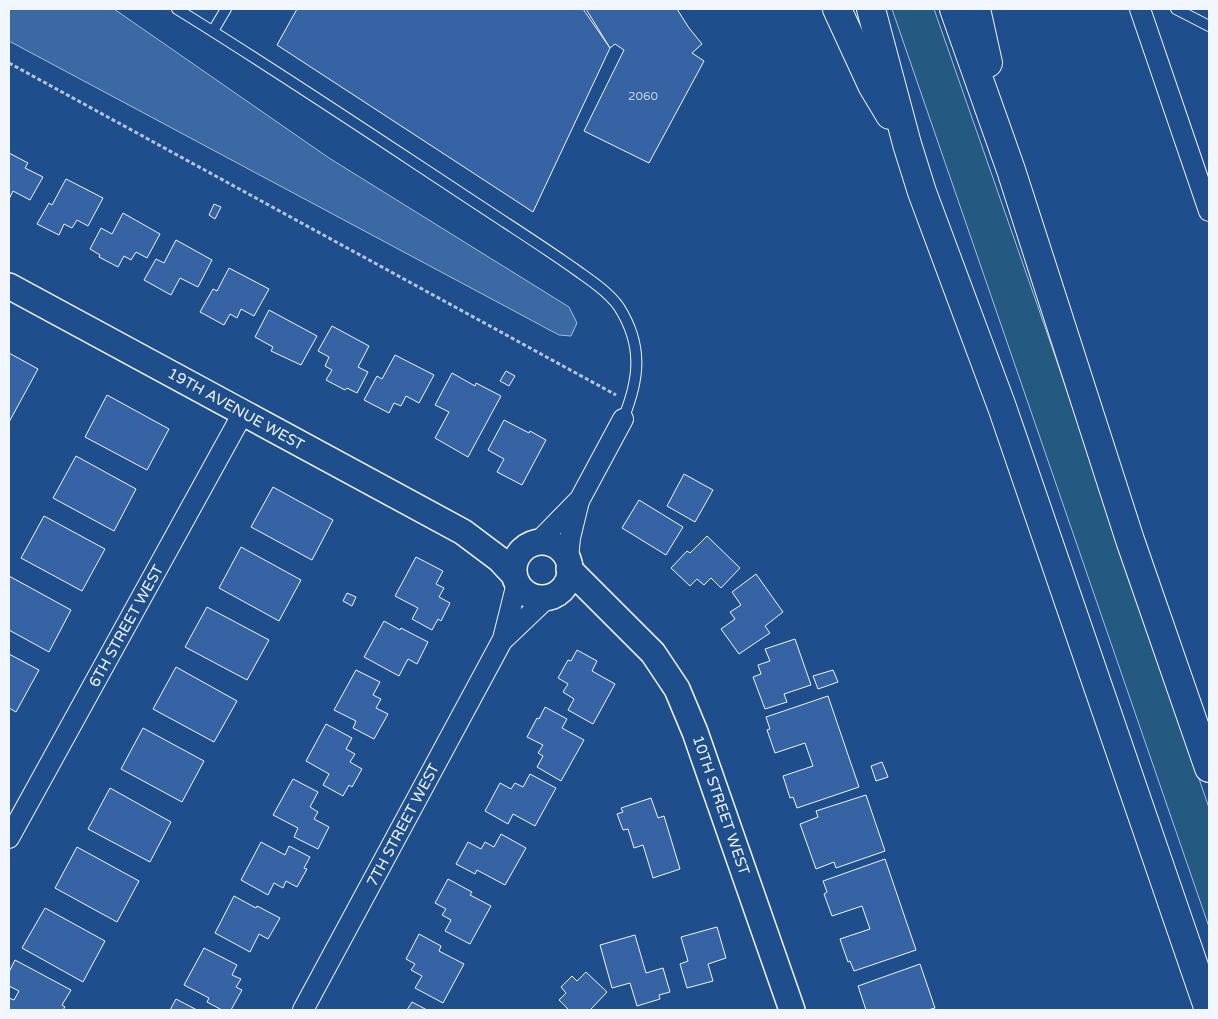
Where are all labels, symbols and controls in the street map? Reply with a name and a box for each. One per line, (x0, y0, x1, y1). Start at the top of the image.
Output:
house number: 2060 (628, 89, 659, 103)
street label: 19TH AVENUE WEST (165, 364, 307, 454)
street label: 6TH STREET WEST (85, 562, 167, 690)
street label: 10TH STREET WEST (689, 733, 753, 877)
street label: 7TH STREET WEST (363, 760, 443, 890)

